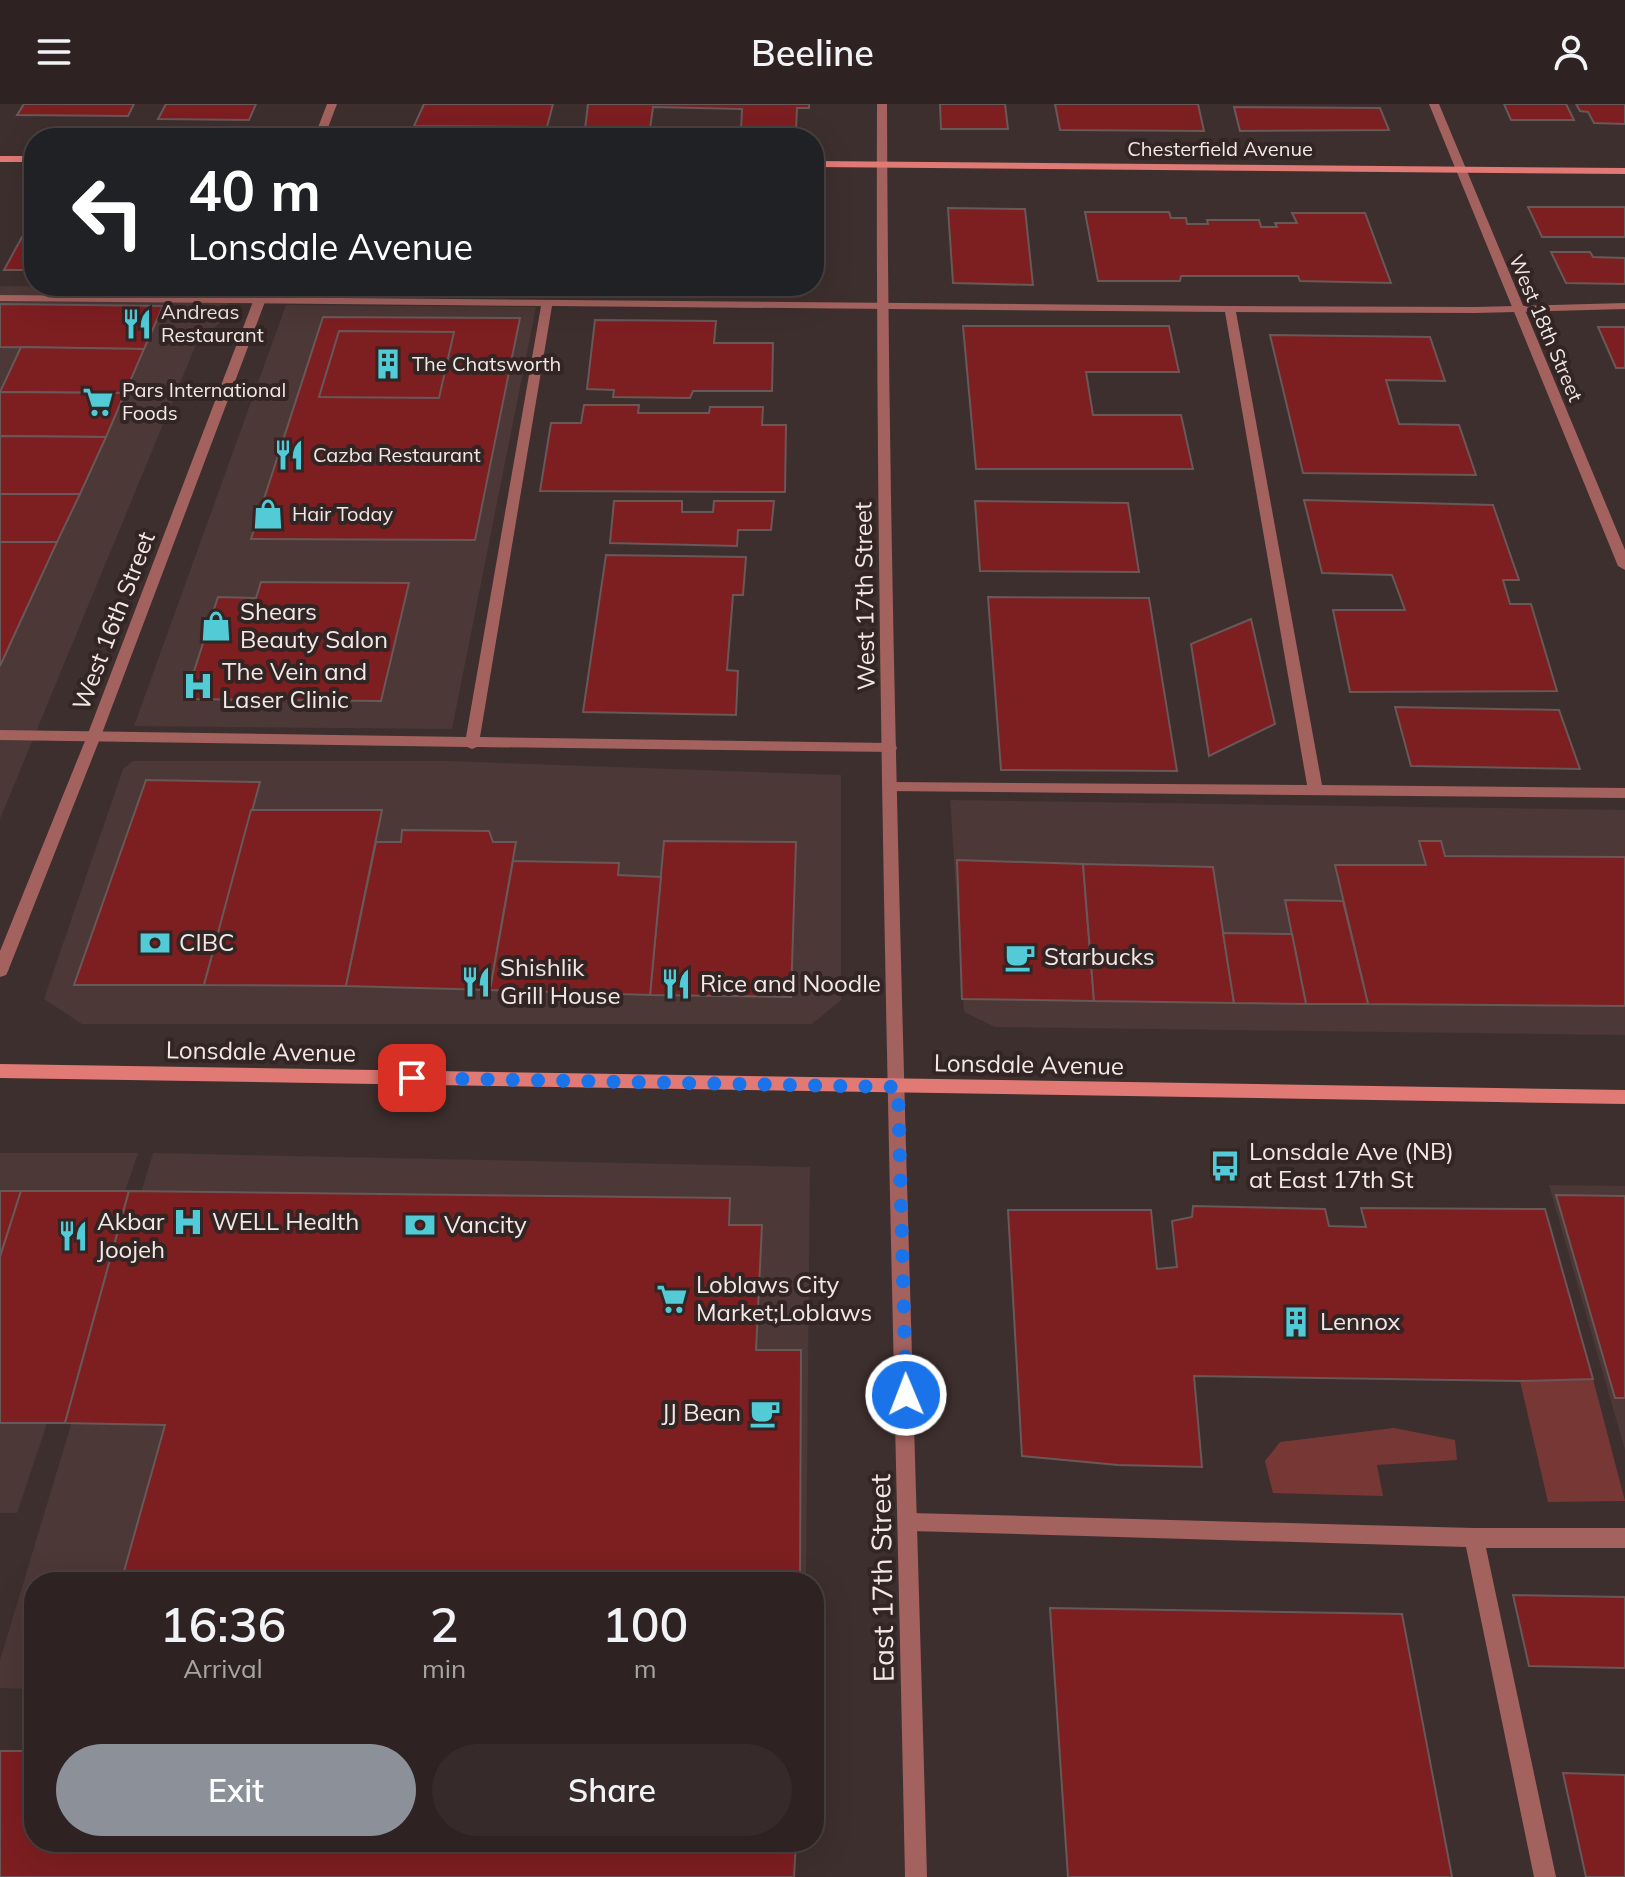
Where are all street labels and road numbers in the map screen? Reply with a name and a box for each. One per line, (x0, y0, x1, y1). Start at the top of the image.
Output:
street label: Chesterfield Avenue (1127, 136, 1313, 161)
street label: West 18th Street (1504, 251, 1589, 405)
street label: West 17th Street (847, 501, 881, 691)
street label: West 16th Street (65, 527, 161, 714)
street label: Lonsdale Avenue (166, 1034, 356, 1068)
street label: Lonsdale Avenue (934, 1047, 1124, 1081)
street label: East 17th Street (862, 1473, 901, 1683)

